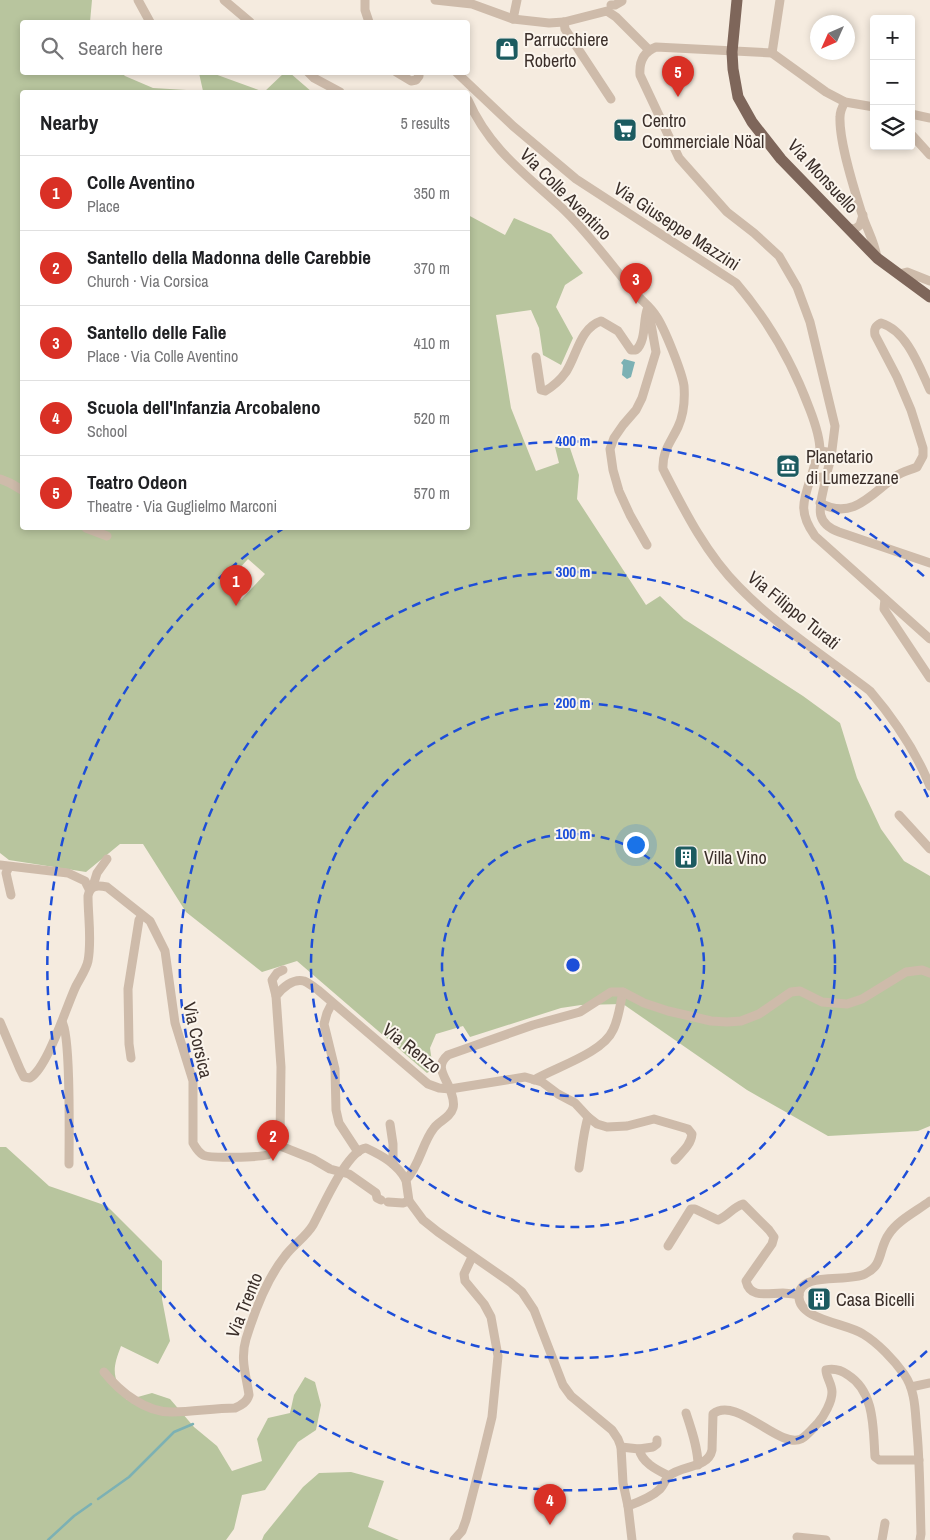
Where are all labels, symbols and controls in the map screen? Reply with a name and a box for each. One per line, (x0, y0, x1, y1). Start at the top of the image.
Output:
north arrow (810, 15, 855, 60)
map controls (870, 15, 915, 150)
button: + (870, 15, 915, 60)
search box (20, 20, 470, 75)
place label: Parrucchiere Roberto (524, 27, 609, 73)
icon: search (38, 34, 66, 62)
text: Search here (78, 35, 163, 61)
shop icon: Parrucchiere Roberto (494, 36, 520, 62)
pin: 5 (662, 56, 694, 97)
button: − (870, 60, 915, 105)
button: layers (870, 105, 915, 150)
text: Nearby (40, 108, 98, 137)
place label: Centro Commerciale Nöal (642, 108, 764, 154)
text: 5 results (400, 112, 450, 134)
supermarket icon: Centro Commerciale Nöal (612, 117, 638, 143)
street label: Via Monsuello (782, 133, 864, 219)
street label: Via Colle Aventino (514, 142, 618, 246)
text: Colle Aventino (87, 169, 195, 195)
street label: Via Giuseppe Mazzini (609, 176, 745, 276)
text: 1 (52, 182, 60, 204)
text: 350 m (414, 182, 450, 204)
text: Place (87, 195, 120, 217)
text: Santello della Madonna delle Carebbie (87, 244, 371, 270)
text: 2 (52, 257, 60, 279)
text: 370 m (414, 257, 450, 279)
pin: 3 (620, 263, 652, 304)
text: Church · Via Corsica (87, 270, 209, 292)
text: Santello delle Falìe (87, 319, 227, 345)
text: 3 (52, 332, 60, 354)
text: 410 m (414, 332, 450, 354)
text: Place · Via Colle Aventino (87, 345, 238, 367)
text: Scuola dell'Infanzia Arcobaleno (87, 394, 320, 420)
text: 4 (52, 407, 60, 429)
text: 520 m (414, 407, 450, 429)
text: School (87, 420, 127, 442)
text: 400 m (556, 430, 590, 451)
place label: Planetario di Lumezzane (806, 444, 899, 490)
museum icon: Planetario di Lumezzane (775, 453, 801, 479)
text: Teatro Odeon (87, 469, 187, 495)
text: 5 (52, 482, 60, 504)
text: 570 m (414, 482, 450, 504)
text: Theatre · Via Guglielmo Marconi (87, 495, 277, 517)
text: 300 m (556, 561, 590, 582)
pin: 1 (220, 565, 252, 606)
street label: Via Filippo Turati (742, 565, 846, 655)
text: 200 m (556, 692, 590, 713)
text: 100 m (556, 823, 590, 844)
your location (623, 832, 649, 858)
building icon: Villa Vino (673, 844, 699, 870)
place label: Villa Vino (704, 845, 767, 870)
centre of rings (564, 956, 582, 974)
street label: Via Corsica (177, 1000, 219, 1080)
street label: Via Renzo (377, 1017, 447, 1079)
pin: 2 (257, 1120, 289, 1161)
street label: Via Trento (220, 1269, 268, 1341)
building icon: Casa Bicelli (806, 1286, 832, 1312)
place label: Casa Bicelli (836, 1287, 915, 1312)
pin: 4 (534, 1484, 566, 1525)

